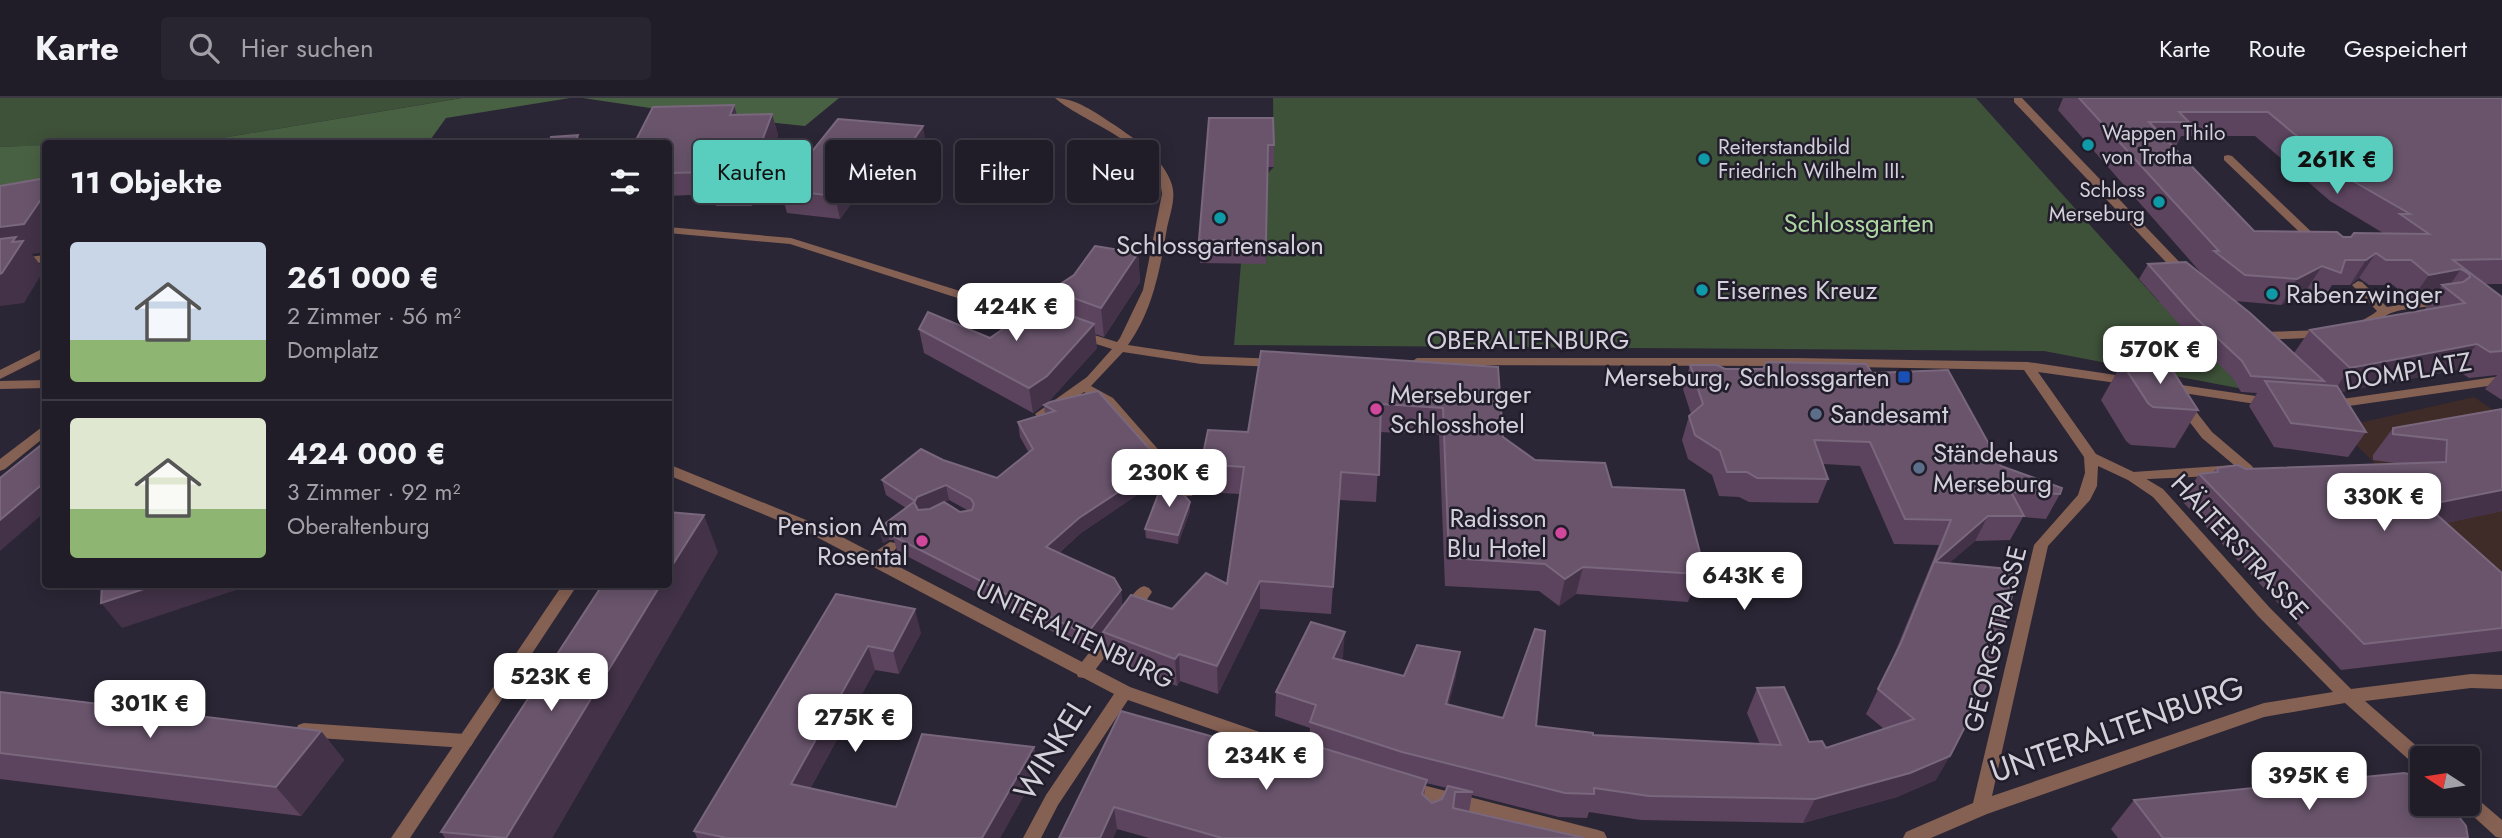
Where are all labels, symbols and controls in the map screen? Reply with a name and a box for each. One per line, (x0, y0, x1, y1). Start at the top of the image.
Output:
search box (161, 17, 651, 80)
text: Karte (35, 25, 119, 72)
icon: search (185, 29, 223, 67)
text: Hier suchen (241, 29, 374, 67)
text: Karte (2159, 31, 2210, 66)
text: Route (2248, 31, 2306, 66)
text: Gespeichert (2344, 31, 2467, 66)
place label: Wappen Thilo von Trotha (2102, 118, 2225, 172)
place label: Reiterstandbild Friedrich Wilhelm III. (1718, 132, 1906, 186)
pin: 261K € (2280, 136, 2394, 196)
marker: Wappen Thilo von Trotha (2080, 137, 2096, 153)
chip: Kaufen (693, 140, 811, 203)
chip: Mieten (825, 140, 941, 203)
chip: Filter (955, 140, 1053, 203)
chip: Neu (1067, 140, 1159, 203)
text: 261K € (2297, 142, 2377, 176)
marker: Reiterstandbild Friedrich Wilhelm III. (1696, 151, 1712, 167)
text: 11 Objekte (70, 161, 222, 204)
icon: filters (606, 163, 644, 201)
place label: Schloss Merseburg (2049, 175, 2145, 229)
marker: Schloss Merseburg (2151, 194, 2167, 210)
park label: Schlossgarten (1784, 204, 1934, 242)
marker: Schlossgartensalon (1212, 210, 1228, 226)
place label: Schlossgartensalon (1116, 226, 1324, 264)
text: 261 000 € (287, 256, 439, 299)
icon: home (126, 270, 210, 354)
place label: Eisernes Kreuz (1716, 271, 1877, 309)
place label: Rabenzwinger (2286, 275, 2443, 313)
marker: Eisernes Kreuz (1694, 282, 1710, 298)
pin: 424K € (959, 284, 1073, 343)
marker: Rabenzwinger (2264, 286, 2280, 302)
text: 424K € (973, 289, 1059, 323)
text: 2 Zimmer · 56 m² (287, 299, 461, 333)
street label: OBERALTENBURG (1427, 321, 1629, 359)
pin: 570K € (2103, 327, 2217, 386)
text: 570K € (2119, 332, 2201, 366)
text: Domplatz (287, 333, 379, 367)
street label: DOMPLATZ (2342, 342, 2474, 400)
place label: Merseburg, Schlossgarten (1604, 358, 1890, 396)
marker: Merseburg, Schlossgarten (1896, 369, 1912, 385)
place label: Merseburger Schlosshotel (1390, 375, 1531, 443)
place label: Sandesamt (1830, 395, 1949, 433)
marker: Merseburger Schlosshotel (1368, 401, 1384, 417)
marker: Sandesamt (1808, 406, 1824, 422)
text: 424 000 € (287, 432, 446, 475)
place label: Ständehaus Merseburg (1933, 434, 2058, 502)
icon: home (126, 446, 210, 530)
pin: 230K € (1112, 450, 1226, 509)
text: 230K € (1128, 455, 1210, 489)
marker: Ständehaus Merseburg (1911, 460, 1927, 476)
street label: HÄLTERSTRASSE (2162, 466, 2318, 628)
pin: 330K € (2327, 474, 2441, 533)
text: 3 Zimmer · 92 m² (287, 475, 460, 509)
text: 330K € (2343, 479, 2425, 513)
place label: Radisson Blu Hotel (1447, 499, 1547, 567)
place label: Pension Am Rosental (777, 507, 908, 575)
text: Oberaltenburg (287, 509, 430, 543)
marker: Radisson Blu Hotel (1553, 525, 1569, 541)
marker: Pension Am Rosental (914, 533, 930, 549)
street label: GEORGSTRASSE (1954, 542, 2036, 736)
pin: 643K € (1687, 552, 1801, 612)
text: 643K € (1702, 558, 1786, 592)
street label: UNTERALTENBURG (969, 569, 1181, 699)
pin: 523K € (494, 654, 608, 713)
text: 523K € (510, 659, 592, 693)
street label: UNTERALTENBURG (1984, 664, 2250, 794)
pin: 301K € (93, 680, 207, 740)
text: 301K € (110, 686, 190, 720)
street label: WINKEL (1002, 688, 1102, 810)
pin: 275K € (798, 694, 912, 754)
text: 275K € (814, 700, 896, 734)
pin: 234K € (1209, 732, 1323, 792)
text: 234K € (1224, 738, 1308, 772)
north arrow (2410, 746, 2480, 816)
map controls (2410, 746, 2480, 816)
pin: 395K € (2252, 752, 2366, 812)
text: 395K € (2268, 758, 2350, 792)

